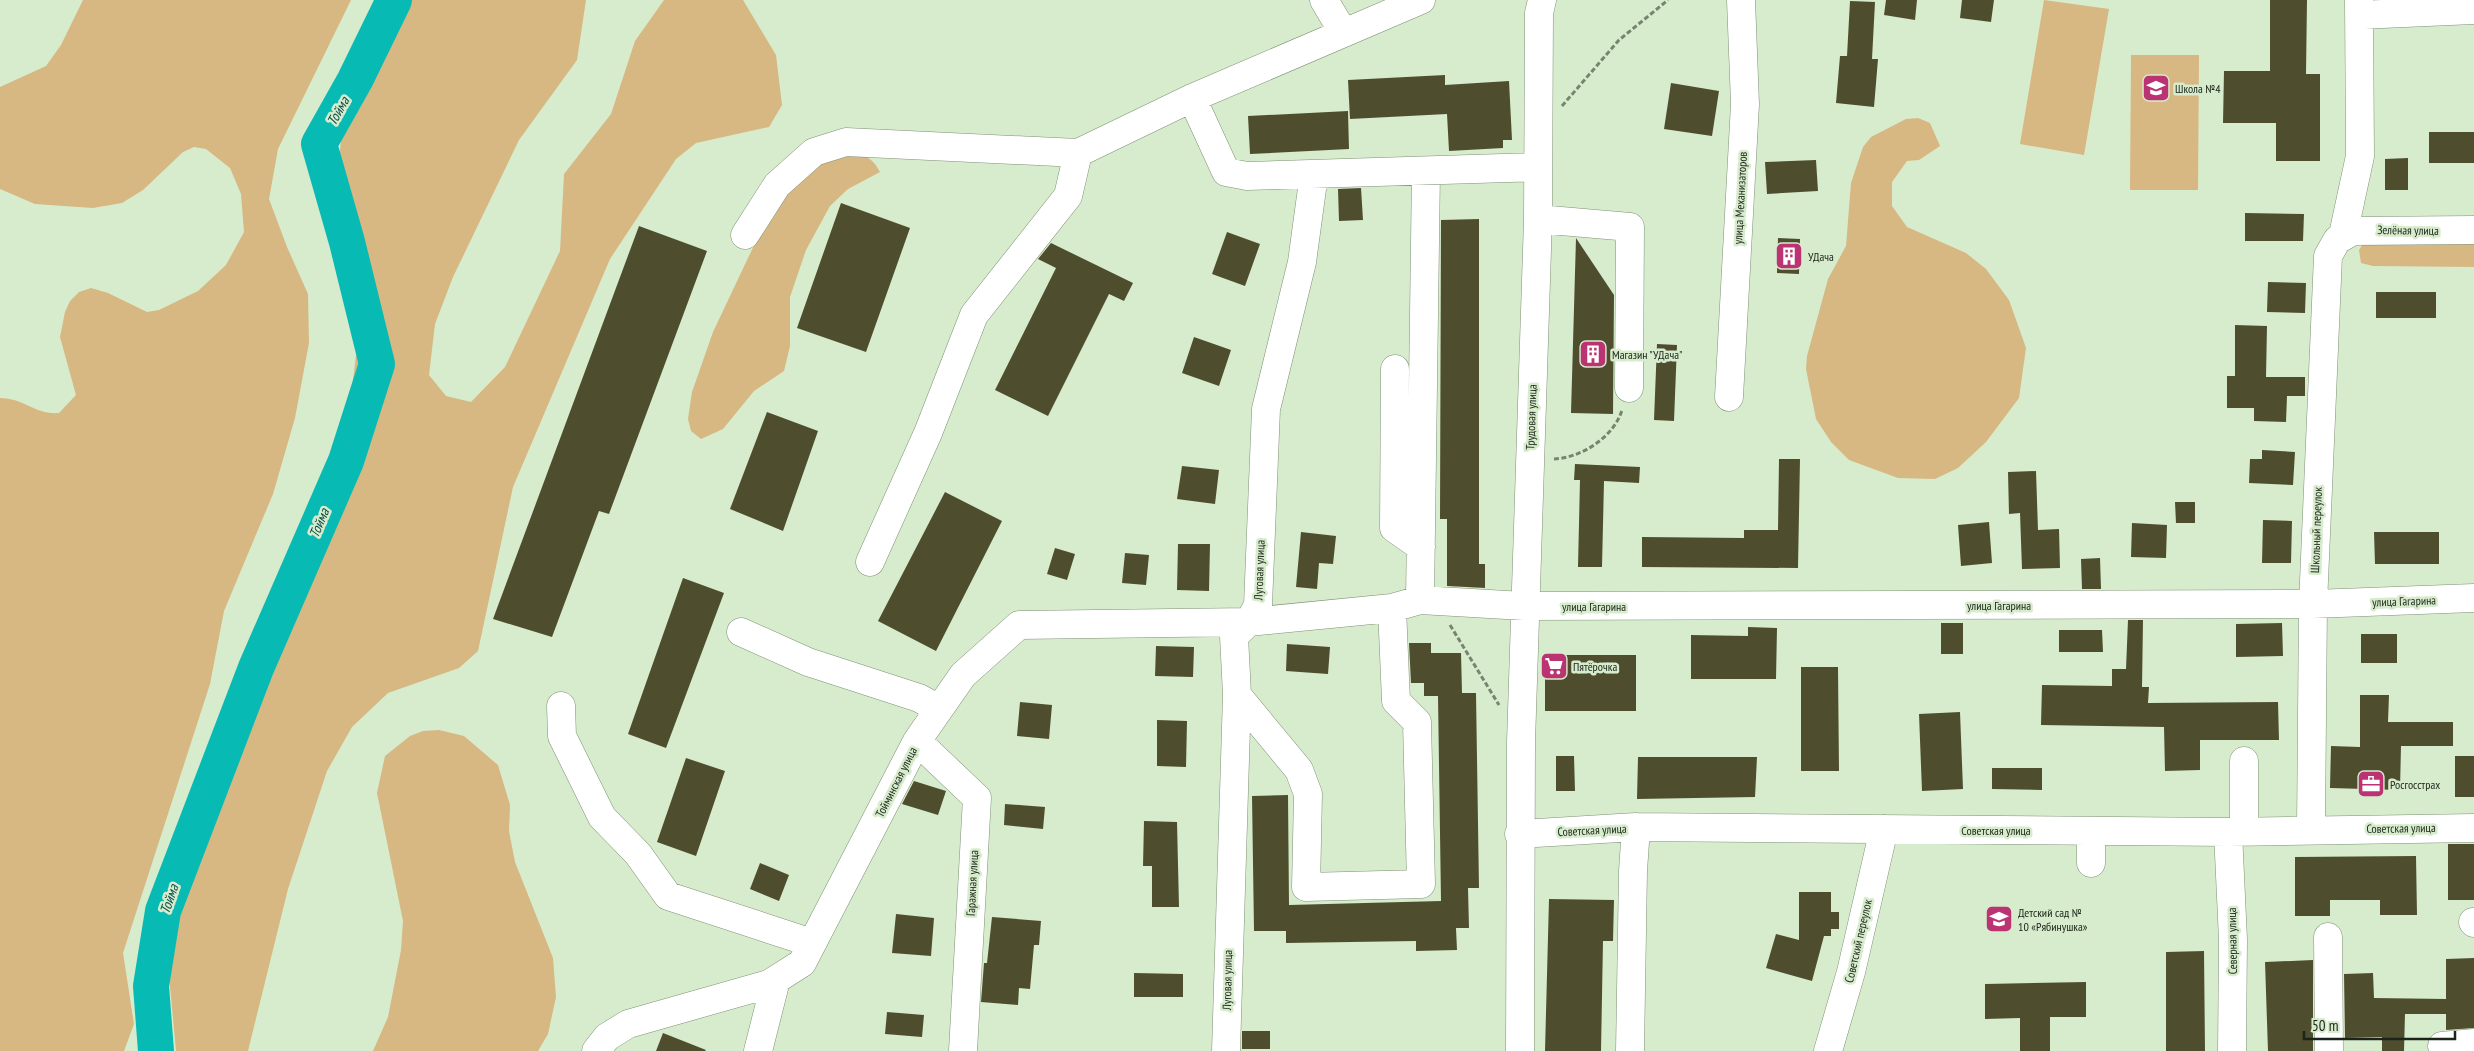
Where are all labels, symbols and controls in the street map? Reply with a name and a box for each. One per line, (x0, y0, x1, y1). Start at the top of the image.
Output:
school or university icon: Школа №4 (2141, 73, 2171, 103)
place label: Школа №4 (2175, 81, 2221, 96)
water label: Тойма (323, 92, 354, 128)
street label: улица Механизаторов (1730, 151, 1750, 245)
street label: Зелёная улица (2377, 222, 2439, 238)
building icon: УДача (1774, 241, 1804, 271)
place label: УДача (1808, 249, 1834, 264)
building icon: Магазин "УДача" (1578, 339, 1608, 369)
place label: Магазин "УДача" (1612, 347, 1682, 362)
street label: Трудовая улица (1522, 384, 1540, 450)
street label: Школьный переулок (2307, 486, 2325, 573)
water label: Тойма (305, 504, 334, 540)
street label: Луговая улица (1250, 539, 1268, 602)
street label: улица Гагарина (2372, 592, 2436, 610)
street label: улица Гагарина (1967, 598, 2031, 613)
street label: улица Гагарина (1562, 599, 1626, 614)
supermarket icon: Пятёрочка (1539, 651, 1569, 681)
place label: Пятёрочка (1573, 659, 1617, 674)
street label: Тойминская улица (872, 744, 920, 820)
office icon: Росгосстрах (2356, 769, 2386, 799)
place label: Росгосстрах (2390, 777, 2440, 792)
street label: Советская улица (2366, 820, 2436, 836)
street label: Советская улица (1557, 821, 1627, 839)
street label: Советская улица (1961, 823, 2031, 838)
street label: Гаражная улица (963, 849, 981, 916)
water label: Тойма (156, 881, 183, 916)
street label: Советский переулок (1841, 898, 1875, 984)
school or university icon: Детский сад № 10 «Рябинушка» (1984, 904, 2014, 934)
place label: Детский сад № 10 «Рябинушка» (2018, 905, 2088, 934)
street label: Северная улица (2224, 907, 2240, 975)
street label: Луговая улица (1219, 949, 1235, 1011)
scale bar (2304, 1008, 2455, 1040)
text: 50 m (2312, 1016, 2338, 1035)

